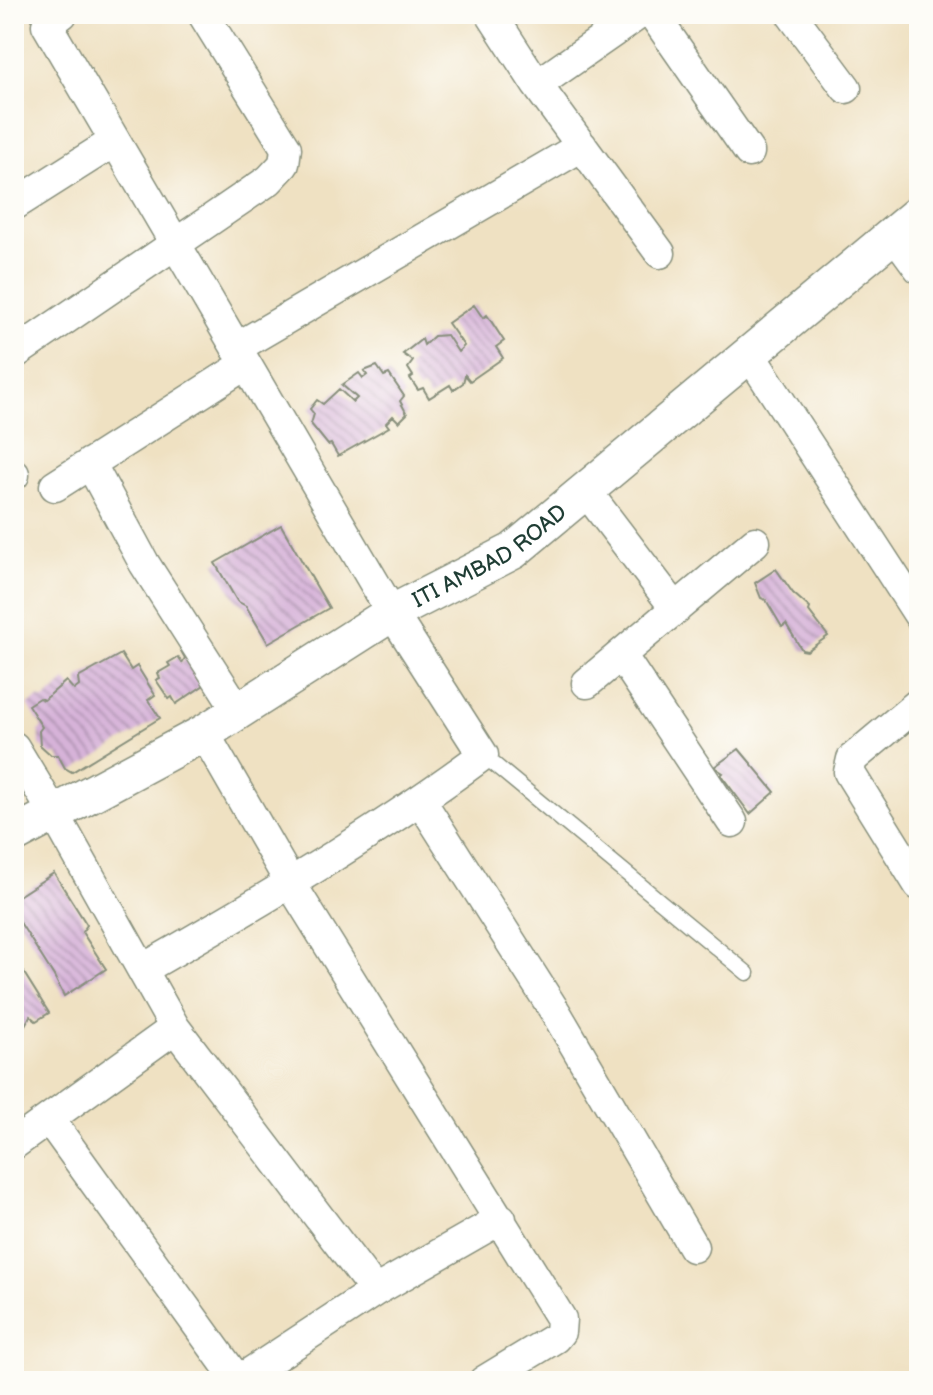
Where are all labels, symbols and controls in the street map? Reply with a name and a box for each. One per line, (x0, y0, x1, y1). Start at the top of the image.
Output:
street label: ITI AMBAD ROAD (408, 498, 572, 614)

